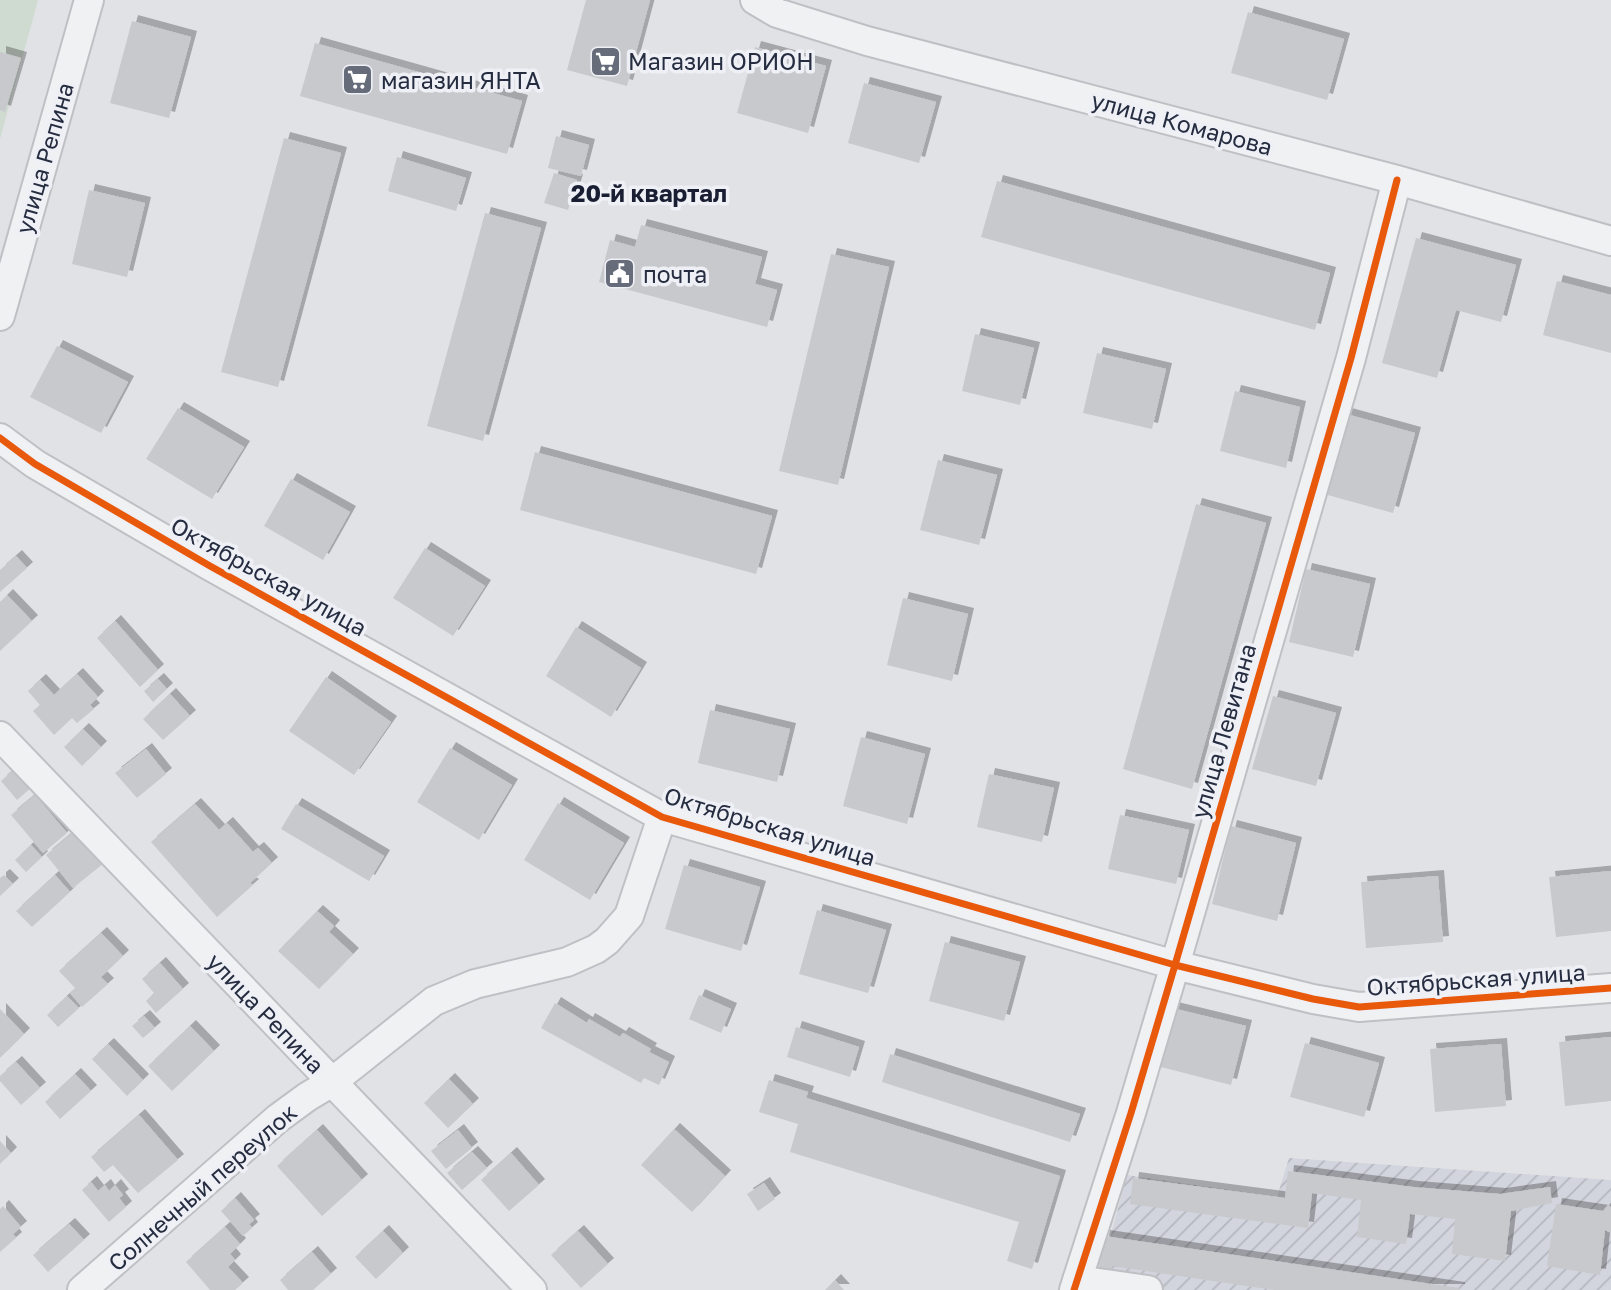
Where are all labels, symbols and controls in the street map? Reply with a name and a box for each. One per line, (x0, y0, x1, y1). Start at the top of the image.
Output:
supermarket icon: Магазин ОРИОН (588, 44, 622, 78)
place label: Магазин ОРИОН (628, 47, 814, 75)
supermarket icon: магазин ЯНТА (341, 63, 375, 97)
place label: магазин ЯНТА (381, 66, 541, 94)
street label: улица Репина (9, 79, 79, 237)
street label: улица Комарова (1089, 85, 1275, 161)
district label: 20-й квартал (571, 178, 727, 207)
public building icon: почта (603, 257, 637, 291)
place label: почта (643, 260, 707, 288)
street label: Октябрьская улица (166, 511, 372, 641)
street label: улица Левитана (1185, 640, 1261, 822)
street label: Октябрьская улица (661, 781, 879, 871)
street label: улица Репина (202, 947, 330, 1079)
street label: Октябрьская улица (1366, 957, 1586, 1001)
street label: Солнечный переулок (102, 1098, 302, 1276)

